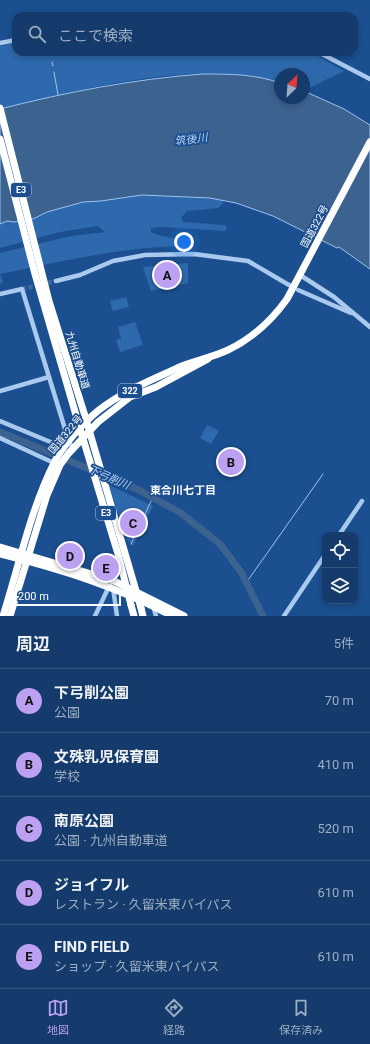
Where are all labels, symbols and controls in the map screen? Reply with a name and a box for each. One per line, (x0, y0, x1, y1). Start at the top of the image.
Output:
search box (12, 12, 358, 56)
icon: search (26, 23, 48, 45)
text: ここで検索 (58, 27, 133, 45)
north arrow (274, 68, 310, 104)
water label: 筑後川 (174, 131, 209, 148)
road number: E3 (11, 183, 31, 197)
street label: 国道322号 (299, 203, 330, 250)
your location (174, 232, 194, 252)
pin: A (154, 260, 180, 290)
street label: 九州自動車道 (63, 330, 92, 390)
road number: 322 (118, 384, 142, 398)
street label: 国道322号 (46, 413, 85, 456)
pin: B (218, 447, 244, 477)
water label: 下弓削川 (86, 463, 133, 492)
district label: 東合川七丁目 (150, 484, 216, 497)
road number: E3 (96, 506, 116, 520)
pin: C (120, 508, 146, 538)
map controls (322, 532, 358, 604)
button: locate (322, 532, 358, 568)
pin: D (57, 541, 83, 571)
pin: E (93, 553, 119, 583)
button: layers (322, 568, 358, 604)
scale bar (12, 588, 121, 607)
text: 200 m (18, 590, 49, 603)
text: 周辺 (16, 634, 50, 654)
text: 5件 (334, 636, 354, 651)
text: 下弓削公園 (54, 684, 129, 702)
text: A (25, 693, 33, 708)
text: 70 m (325, 693, 354, 708)
text: 公園 (54, 705, 80, 720)
text: 文殊乳児保育園 (54, 748, 159, 766)
text: B (25, 757, 33, 772)
text: 410 m (317, 757, 354, 772)
text: 学校 (54, 769, 80, 784)
text: 南原公園 (54, 812, 114, 830)
text: C (25, 821, 33, 836)
text: 520 m (317, 821, 354, 836)
text: 公園 · 九州自動車道 (54, 833, 168, 848)
text: ジョイフル (54, 876, 129, 894)
text: D (25, 885, 33, 900)
text: 610 m (317, 885, 354, 900)
text: レストラン · 久留米東バイパス (54, 897, 233, 912)
text: FIND FIELD (54, 938, 130, 956)
text: E (25, 949, 33, 964)
text: 610 m (317, 949, 354, 964)
text: ショップ · 久留米東バイパス (54, 959, 220, 974)
tab: 地図 (47, 997, 69, 1037)
tab: 経路 (163, 997, 185, 1037)
tab: 保存済み (279, 997, 323, 1037)

